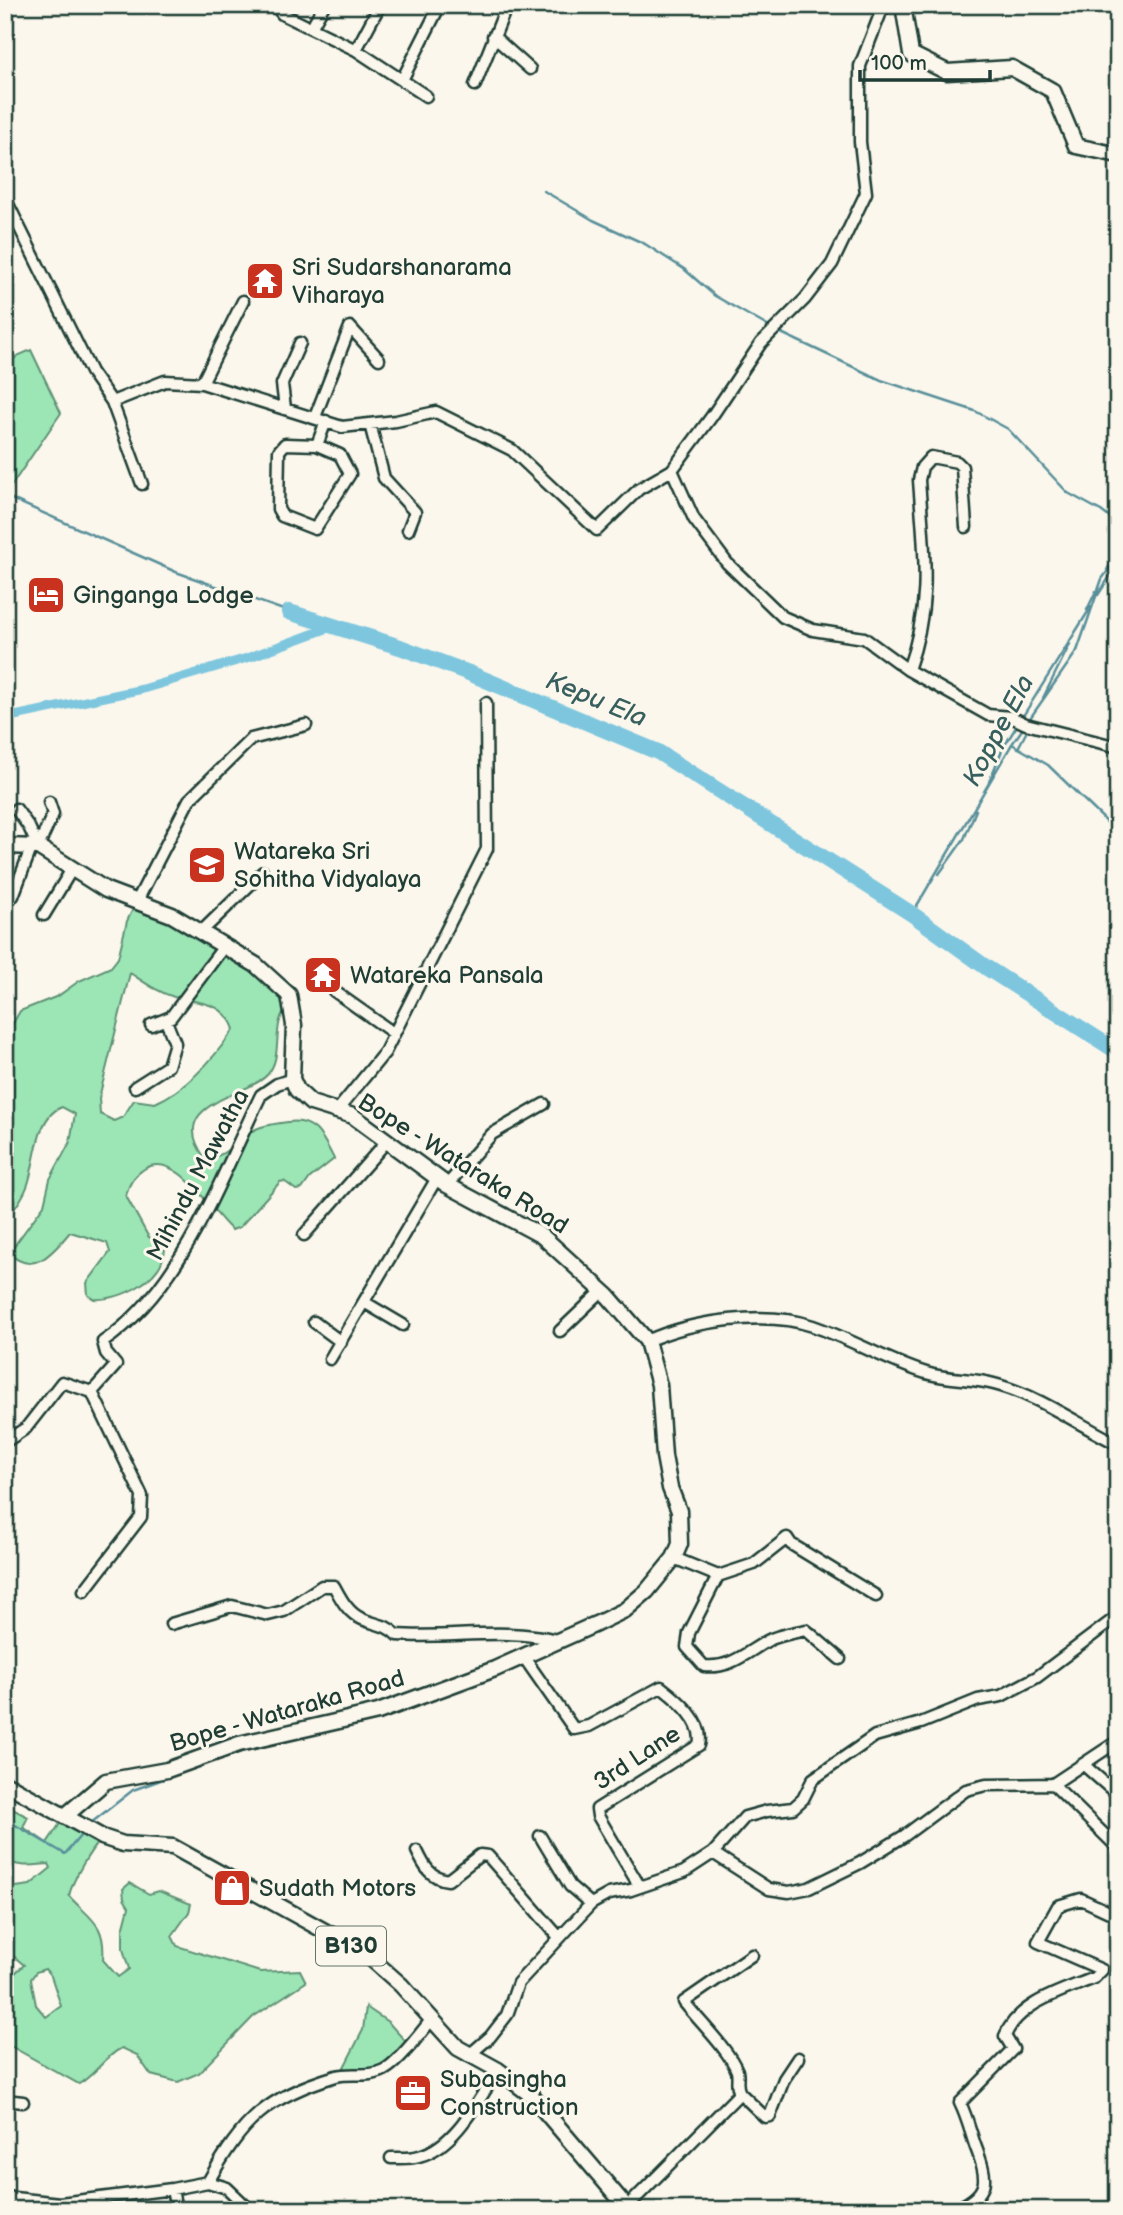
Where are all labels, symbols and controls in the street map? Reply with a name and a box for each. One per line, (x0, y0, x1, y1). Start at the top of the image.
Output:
scale bar (860, 38, 990, 82)
text: 100 m (871, 51, 927, 76)
place label: Sri Sudarshanarama Viharaya (292, 253, 512, 310)
temple icon: Sri Sudarshanarama Viharaya (244, 260, 286, 302)
hotel icon: Ginganga Lodge (25, 574, 67, 616)
place label: Ginganga Lodge (73, 581, 254, 610)
water label: Kepu Ela (541, 666, 651, 734)
water label: Koppe Ela (957, 670, 1041, 792)
place label: Watareka Sri Sohitha Vidyalaya (234, 837, 422, 894)
school or university icon: Watareka Sri Sohitha Vidyalaya (186, 844, 228, 886)
temple icon: Watareka Pansala (302, 954, 344, 996)
place label: Watareka Pansala (350, 961, 544, 990)
street label: Mihindu Mawatha (141, 1084, 255, 1266)
street label: Bope - Wataraka Road (352, 1087, 574, 1241)
street label: Bope - Wataraka Road (166, 1664, 408, 1758)
street label: 3rd Lane (588, 1719, 686, 1797)
shop icon: Sudath Motors (211, 1867, 253, 1909)
place label: Sudath Motors (259, 1874, 416, 1903)
road number: B130 (316, 1926, 386, 1966)
place label: Subasingha Construction (440, 2065, 578, 2122)
office icon: Subasingha Construction (392, 2072, 434, 2114)

